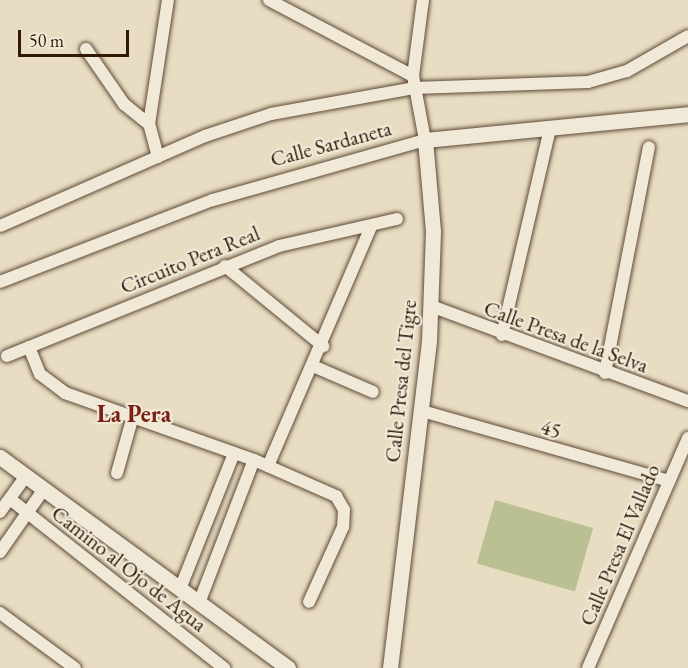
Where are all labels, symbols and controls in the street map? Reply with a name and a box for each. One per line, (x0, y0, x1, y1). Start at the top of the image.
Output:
scale bar (21, 18, 132, 56)
text: 50 m (29, 29, 64, 52)
street label: Calle Sardaneta (268, 116, 394, 172)
street label: Circuito Pera Real (117, 221, 263, 299)
street label: Calle Presa de la Selva (480, 296, 652, 378)
street label: Calle Presa del Tigre (380, 298, 422, 464)
district label: La Pera (97, 400, 171, 428)
street label: 45 (538, 414, 564, 444)
street label: Calle Presa El Vallado (575, 461, 665, 629)
street label: Camino al Ojo de Agua (47, 501, 211, 637)

